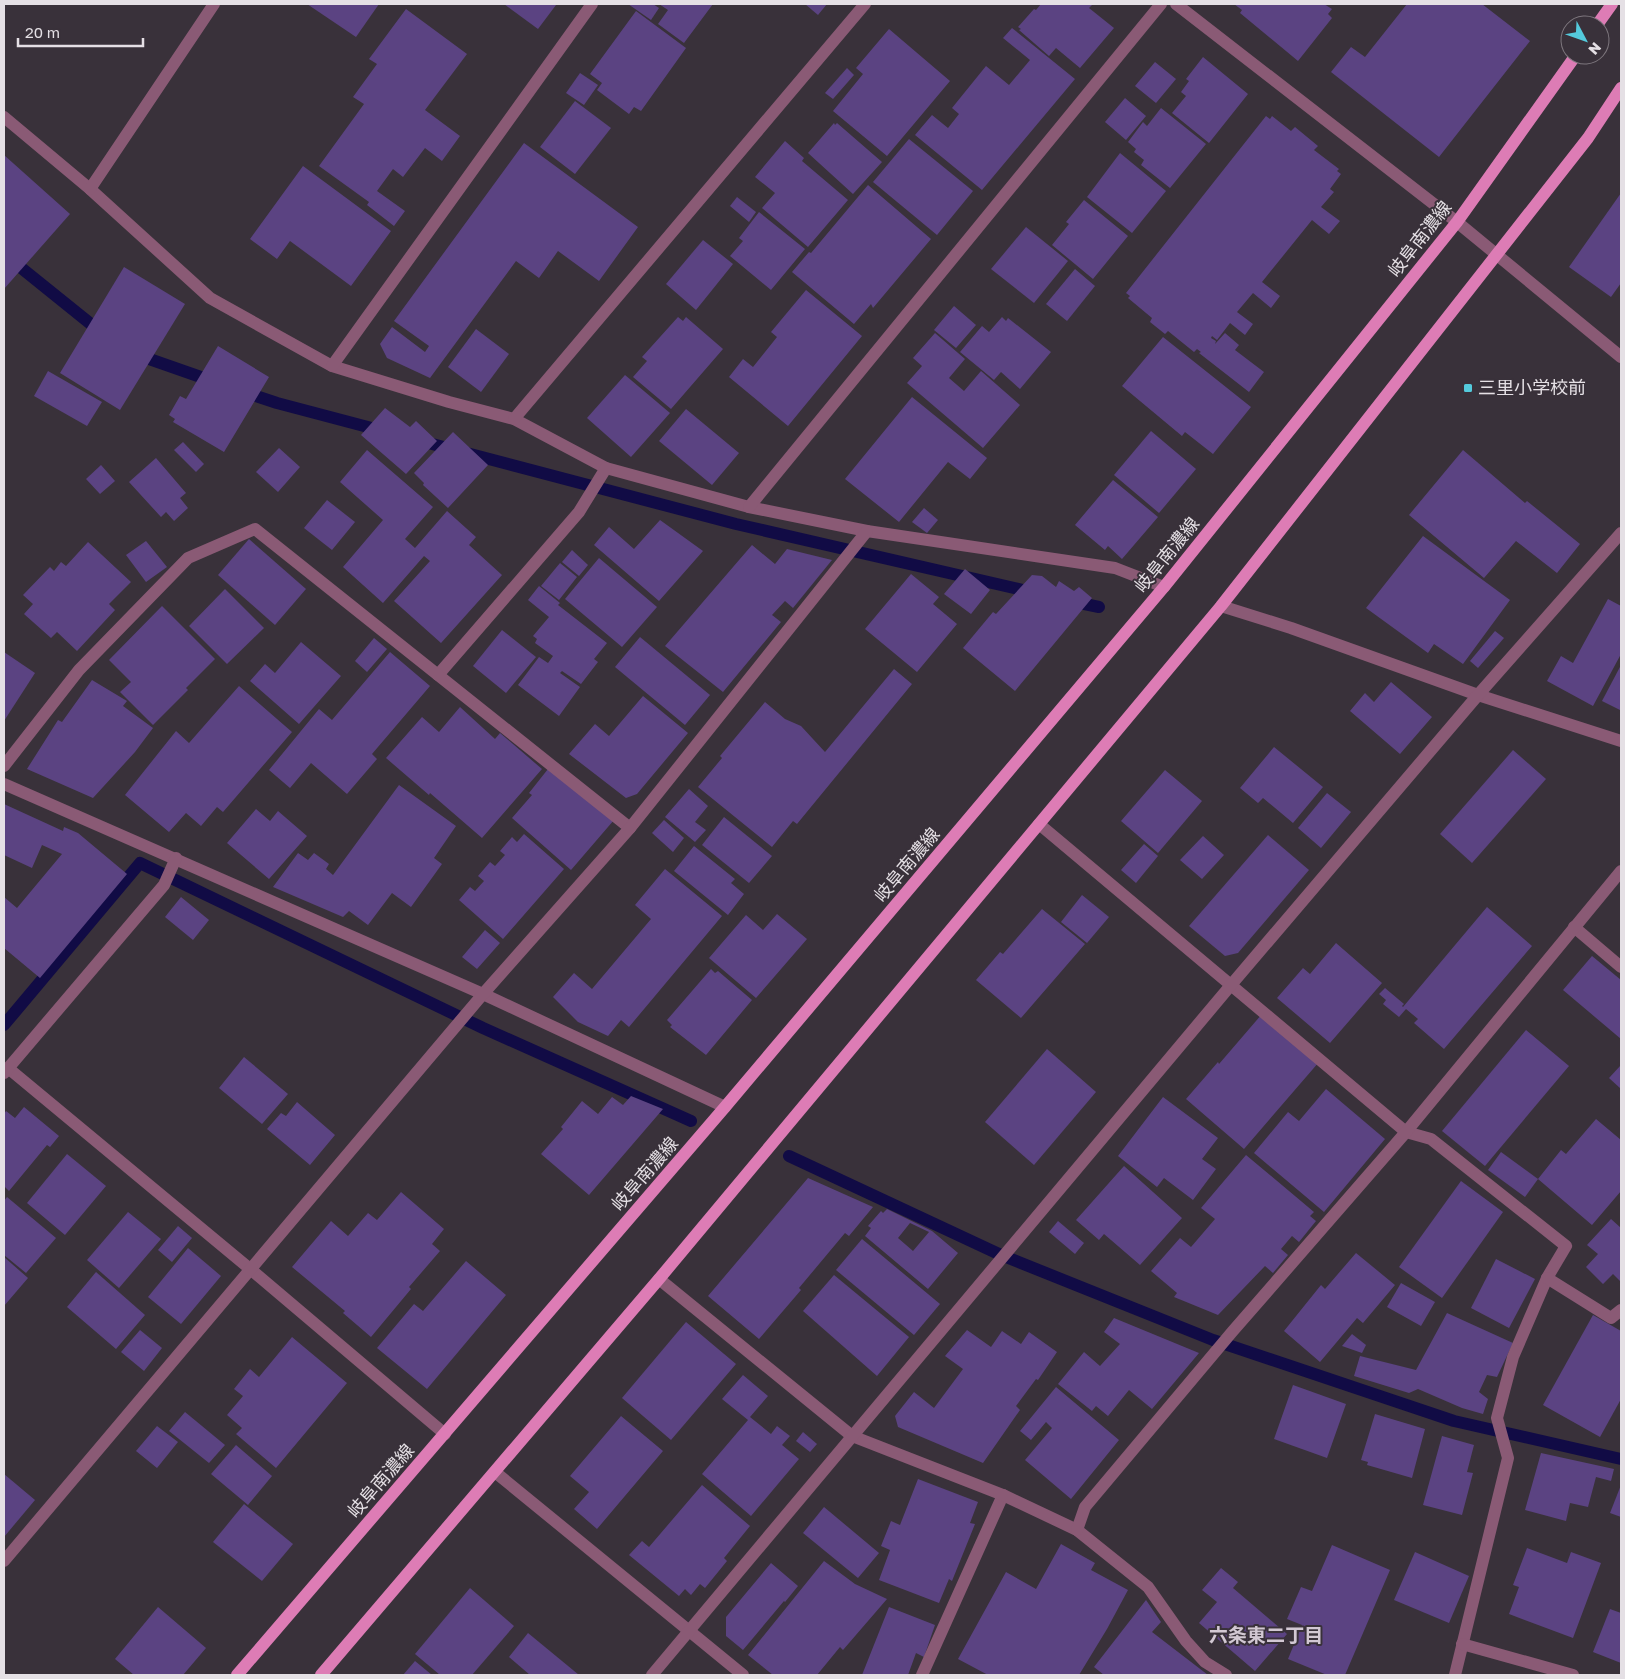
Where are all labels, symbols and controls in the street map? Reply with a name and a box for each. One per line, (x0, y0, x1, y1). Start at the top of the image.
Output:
scale bar (18, 15, 142, 47)
north arrow (1560, 15, 1610, 65)
text: 20 m (25, 23, 60, 41)
text: N (1585, 39, 1605, 58)
street label: 岐阜南濃線 (1383, 196, 1456, 281)
place label: 三里小学校前 (1478, 376, 1586, 398)
marker: 三里小学校前 (1462, 382, 1474, 394)
street label: 岐阜南濃線 (1129, 512, 1203, 596)
street label: 岐阜南濃線 (869, 823, 944, 906)
street label: 岐阜南濃線 (606, 1132, 682, 1215)
street label: 岐阜南濃線 (342, 1439, 418, 1522)
district label: 六条東二丁目 (1209, 1623, 1323, 1646)

